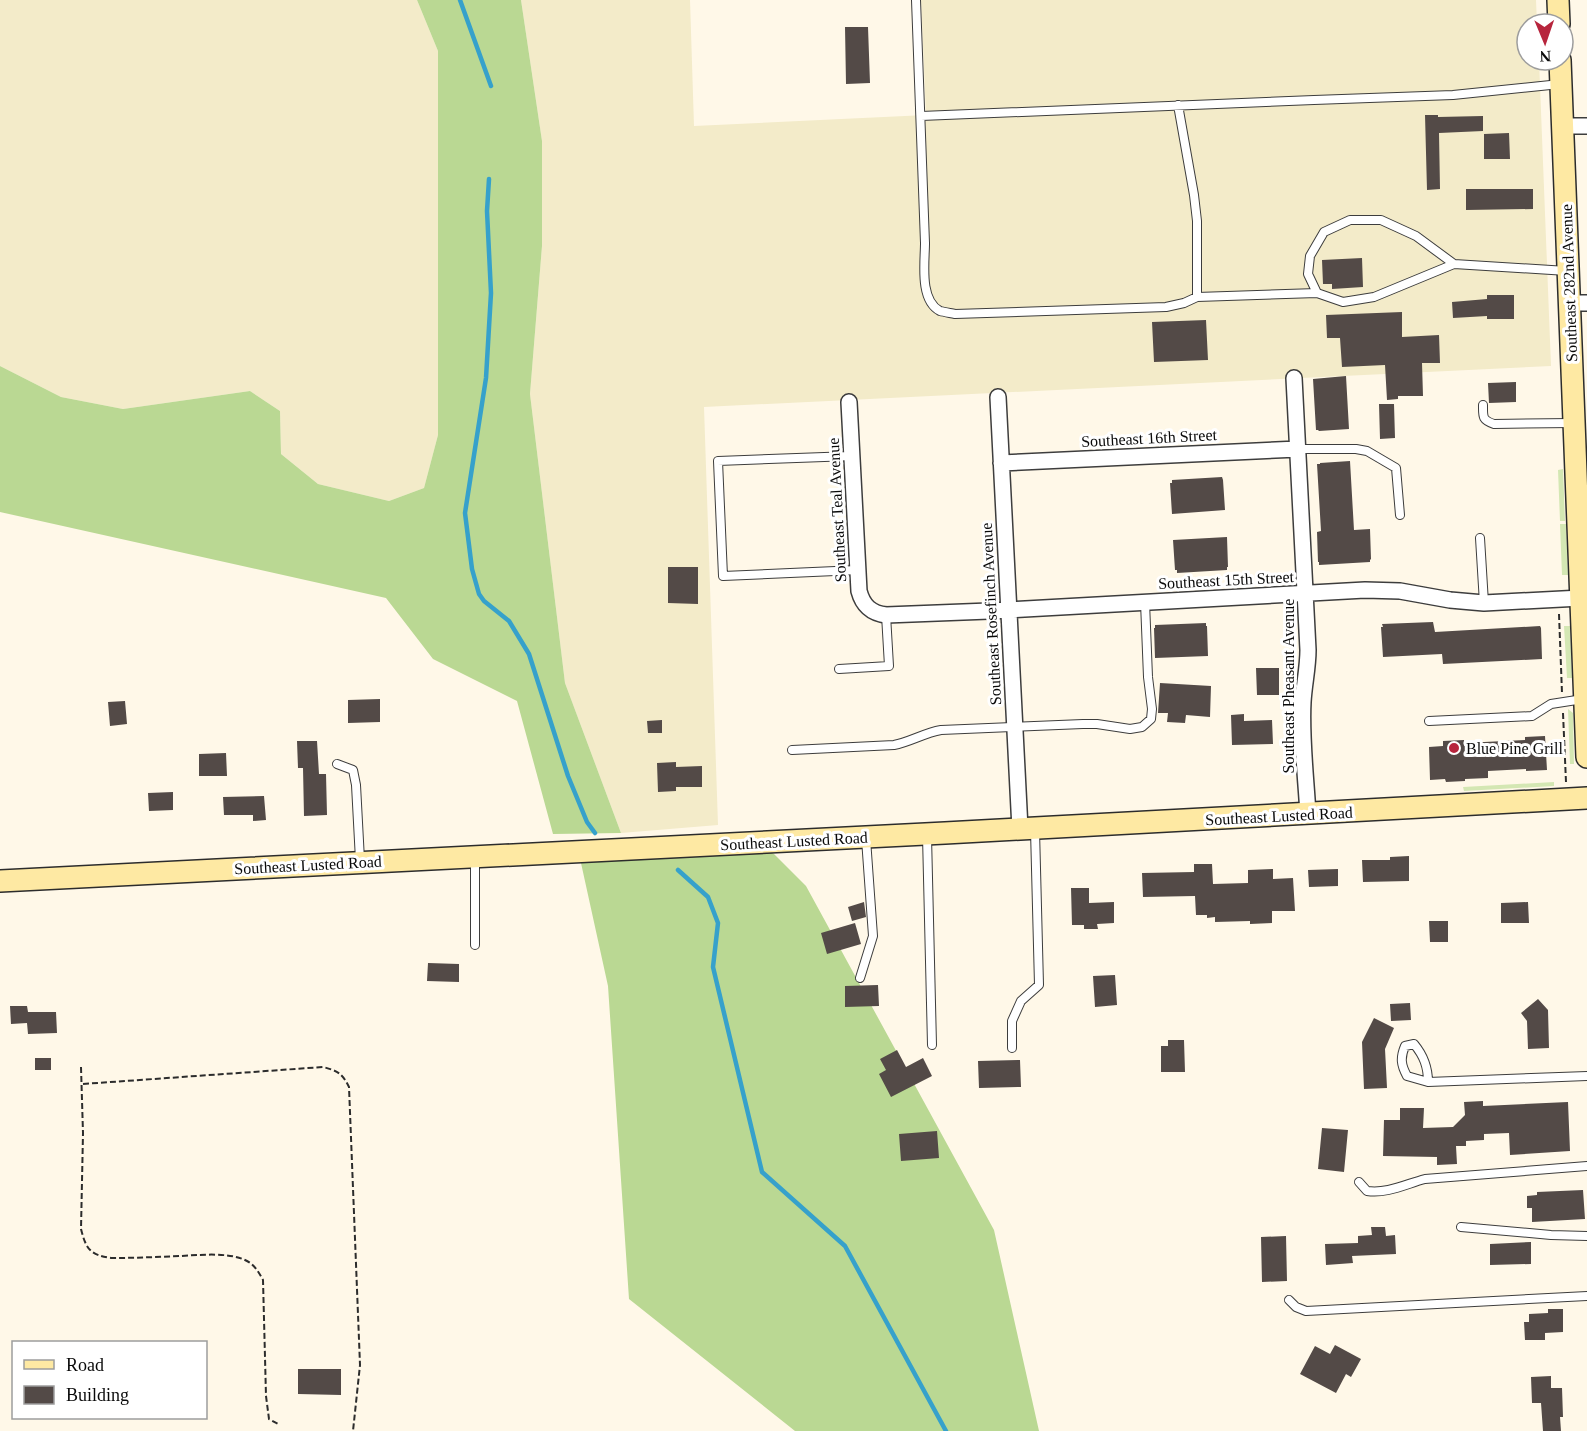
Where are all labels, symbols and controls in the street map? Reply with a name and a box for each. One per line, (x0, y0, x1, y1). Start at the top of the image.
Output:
north arrow (1515, 12, 1575, 72)
text: N (1539, 48, 1552, 65)
street label: Southeast 282nd Avenue (1558, 204, 1580, 362)
street label: Southeast 16th Street (1081, 426, 1218, 450)
street label: Southeast Teal Avenue (825, 437, 849, 583)
street label: Southeast Rosefinch Avenue (978, 522, 1004, 706)
street label: Southeast 15th Street (1158, 568, 1295, 592)
street label: Southeast Pheasant Avenue (1280, 599, 1297, 773)
place label: Blue Pine Grill (1466, 740, 1563, 757)
marker: Blue Pine Grill (1447, 741, 1461, 755)
street label: Southeast Lusted Road (1205, 804, 1353, 828)
street label: Southeast Lusted Road (720, 829, 868, 853)
street label: Southeast Lusted Road (234, 853, 382, 877)
legend (12, 1341, 207, 1419)
text: Road (66, 1355, 104, 1375)
text: Building (66, 1385, 129, 1405)

